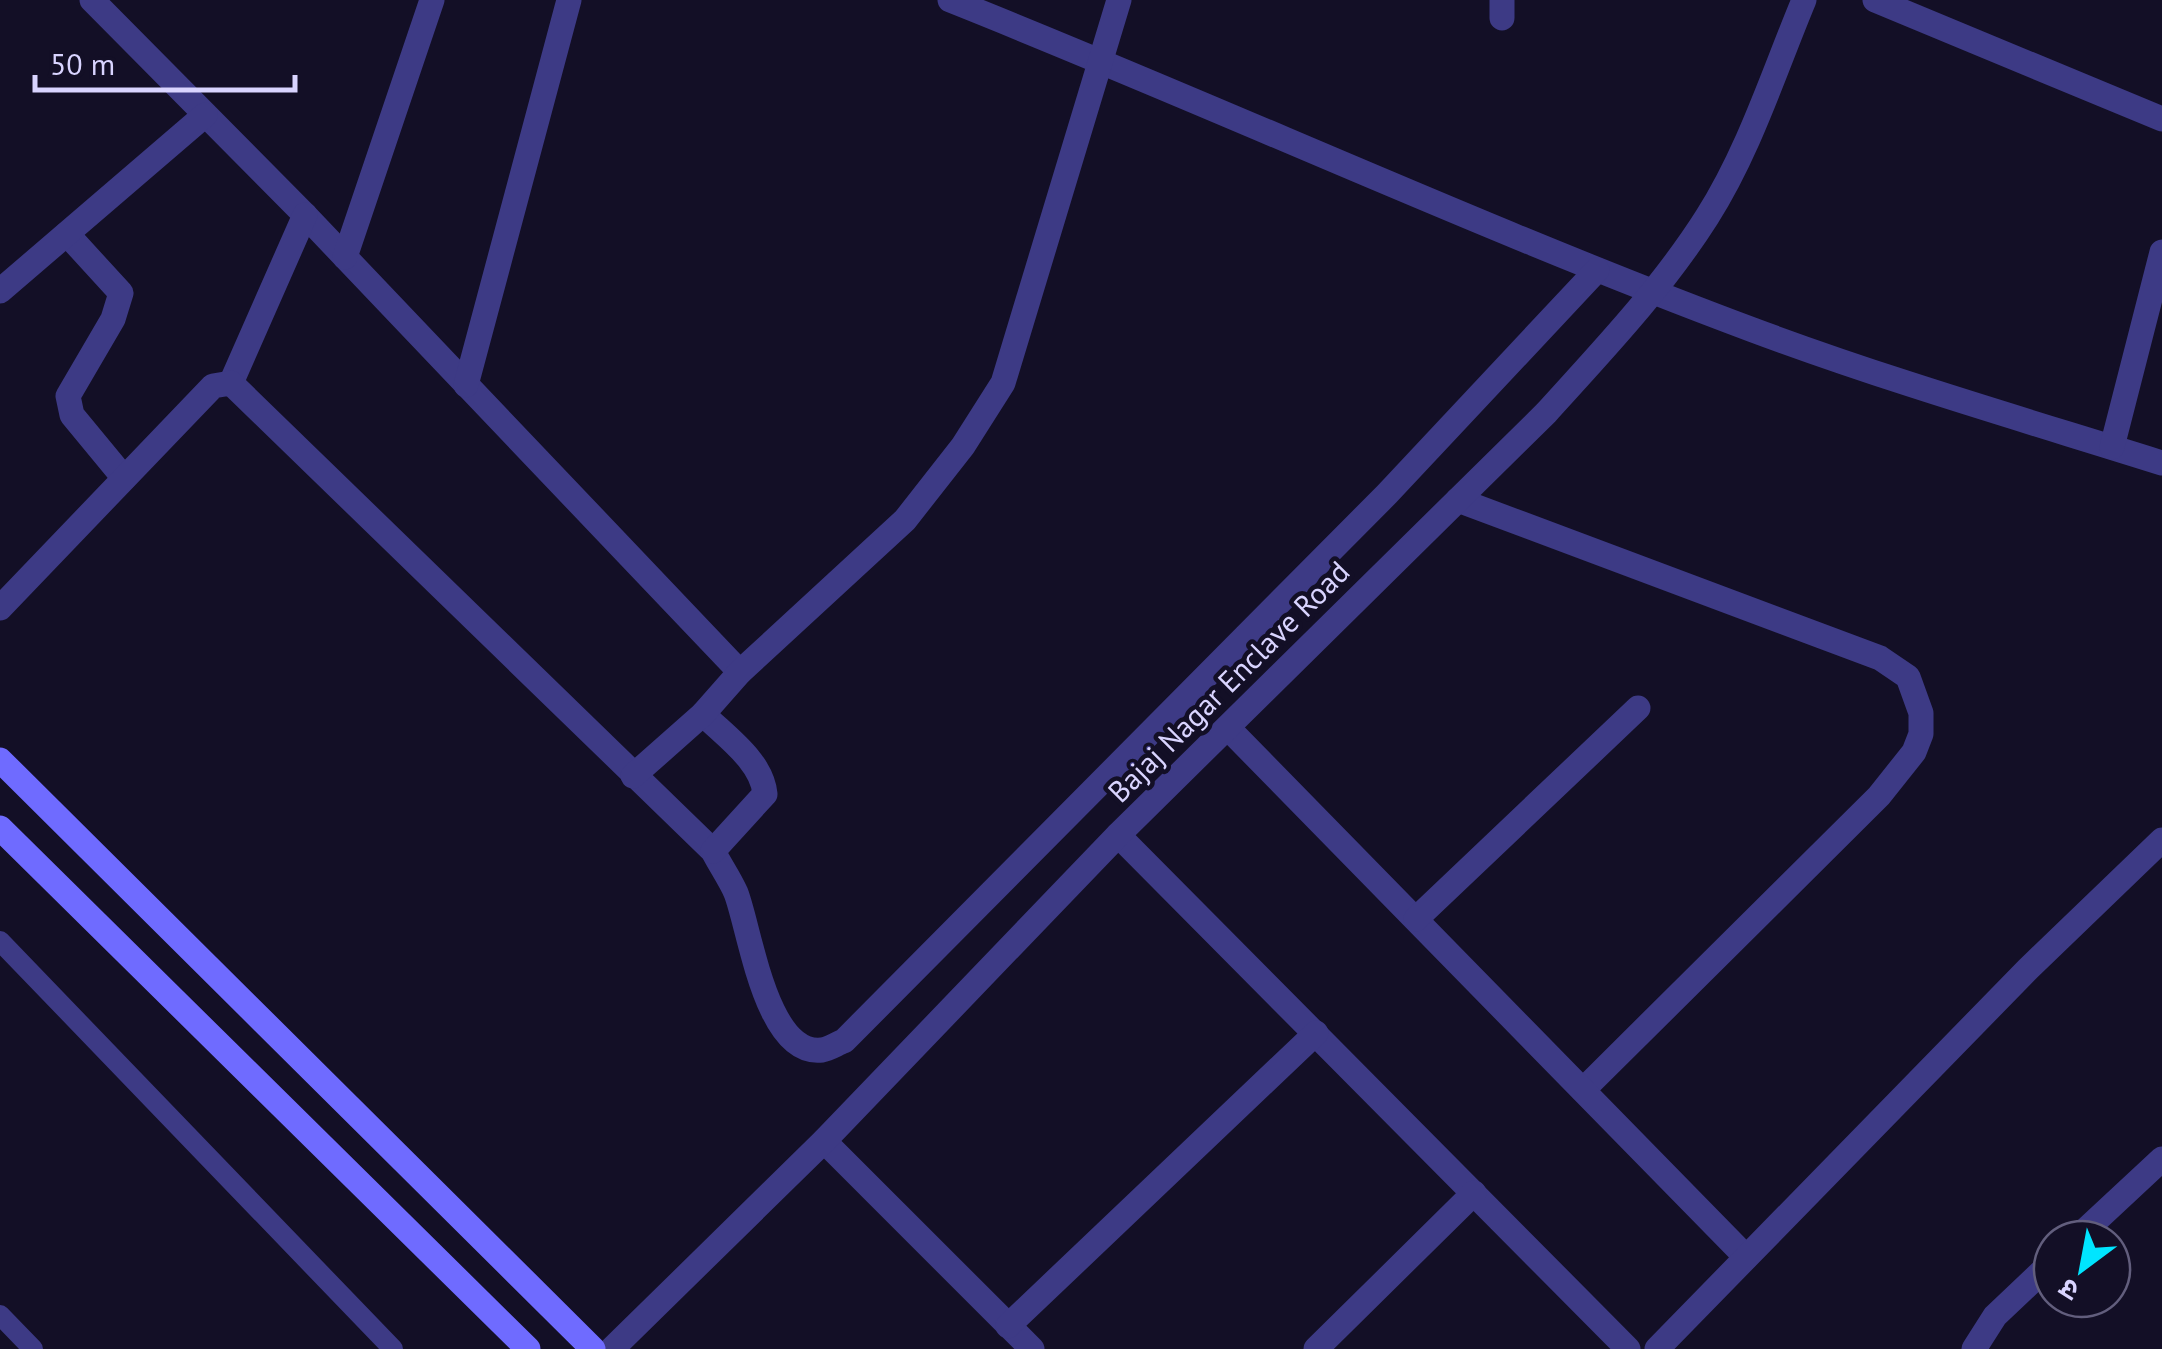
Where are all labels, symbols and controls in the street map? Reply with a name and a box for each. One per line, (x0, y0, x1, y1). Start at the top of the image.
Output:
scale bar (35, 30, 295, 92)
text: 50 m (50, 44, 115, 83)
street label: Bajaj Nagar Enclave Road (1099, 552, 1357, 810)
north arrow (2032, 1219, 2132, 1319)
text: उ (2051, 1270, 2085, 1311)

